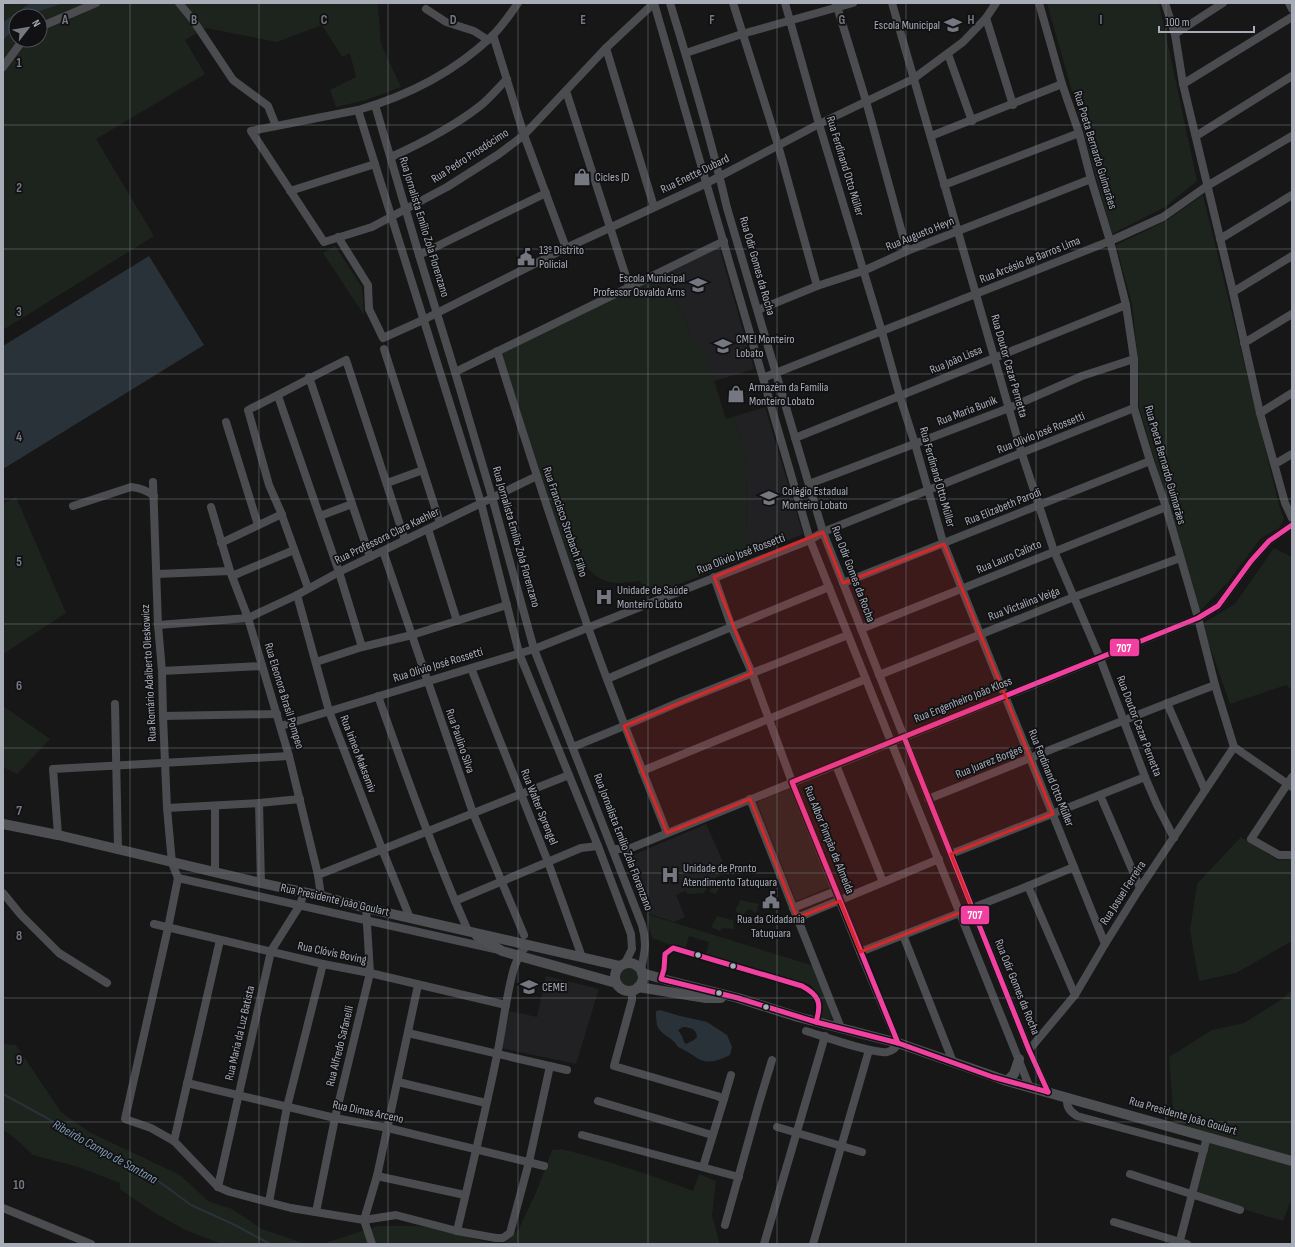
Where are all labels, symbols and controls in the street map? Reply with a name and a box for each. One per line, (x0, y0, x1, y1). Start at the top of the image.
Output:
north arrow (8, 8, 48, 48)
scale bar (1159, 8, 1254, 34)
text: A (61, 12, 69, 28)
text: B (191, 12, 197, 28)
text: C (321, 12, 328, 28)
text: D (450, 12, 457, 28)
text: E (580, 12, 586, 28)
text: F (709, 12, 715, 28)
text: G (839, 12, 846, 28)
text: H (968, 12, 975, 28)
text: I (1100, 12, 1103, 28)
school or university icon: Escola Municipal (943, 15, 963, 35)
text: 100 m (1165, 15, 1190, 30)
text: N (29, 17, 43, 29)
place label: Escola Municipal (874, 18, 940, 33)
text: 1 (16, 55, 22, 71)
street label: Rua Poeta Bernardo Guimarães (1070, 89, 1120, 211)
street label: Rua Ferdinand Otto Müller (823, 114, 867, 218)
street label: Rua Pedro Prosdócimo (428, 125, 512, 187)
street label: Rua Enette Dubard (658, 151, 732, 197)
street label: Rua Jornalista Emílio Zola Florenzano (396, 155, 452, 299)
shop icon: Cicles JD (572, 167, 592, 187)
place label: Cicles JD (595, 170, 630, 185)
text: 2 (16, 180, 22, 196)
street label: Rua Augusto Heyn (884, 213, 956, 255)
street label: Rua Odir Gomes da Rocha (736, 215, 778, 317)
street label: Rua Arcésio de Barros Lima (977, 233, 1083, 287)
place label: 13º Distrito Policial (539, 243, 584, 272)
public building icon: 13º Distrito Policial (516, 247, 536, 267)
place label: Escola Municipal Professor Osvaldo Arns (593, 271, 685, 300)
school or university icon: Escola Municipal Professor Osvaldo Arns (688, 275, 708, 295)
text: 3 (16, 304, 22, 320)
street label: Rua Doutor Cezar Pernetta (987, 313, 1031, 420)
place label: CMEI Monteiro Lobato (736, 332, 794, 361)
school or university icon: CMEI Monteiro Lobato (713, 336, 733, 356)
street label: Rua João Lissa (927, 342, 985, 378)
place label: Armazém da Família Monteiro Lobato (748, 380, 829, 409)
shop icon: Armazém da Família Monteiro Lobato (726, 384, 746, 404)
street label: Rua Maria Bunik (935, 393, 1000, 429)
street label: Rua Poeta Bernardo Guimarães (1141, 404, 1189, 526)
street label: Rua Olivio José Rossetti (995, 409, 1087, 457)
street label: Rua Ferdinand Otto Müller (916, 425, 959, 529)
text: 4 (16, 429, 22, 445)
street label: Rua Jornalista Emílio Zola Florenzano (489, 465, 543, 609)
street label: Rua Francisco Strobach Filho (539, 465, 591, 579)
place label: Colégio Estadual Monteiro Lobato (782, 484, 848, 513)
street label: Rua Elizabeth Parodi (963, 485, 1043, 529)
school or university icon: Colégio Estadual Monteiro Lobato (759, 488, 779, 508)
street label: Rua Professora Clara Kaehler (332, 504, 442, 568)
street label: Rua Odir Gomes da Rocha (828, 524, 878, 625)
street label: Rua Olivio José Rossetti (695, 530, 787, 578)
street label: Rua Lauro Calixto (974, 537, 1044, 577)
text: 5 (16, 554, 22, 570)
place label: Unidade de Saúde Monteiro Lobato (617, 583, 688, 612)
street label: Rua Victalina Veiga (986, 583, 1062, 625)
hospital icon: Unidade de Saúde Monteiro Lobato (594, 587, 614, 607)
street label: Rua Romário Adalberto Oleskowicz (138, 603, 160, 742)
line badge: 707 (1109, 638, 1140, 657)
street label: Rua Eleonora Brasil Pompeo (261, 641, 307, 751)
text: 707 (1117, 642, 1132, 655)
street label: Rua Olivio José Rossetti (391, 644, 485, 686)
street label: Rua Doutor Cezar Pernetta (1113, 673, 1165, 779)
street label: Rua Engenheiro João Kloss (912, 674, 1014, 726)
text: 6 (16, 678, 22, 694)
street label: Rua Paulino Silva (442, 707, 478, 775)
street label: Rua Irineo Maksemiv (336, 713, 380, 795)
street label: Rua Ferdinand Otto Müller (1025, 727, 1078, 829)
street label: Rua Juarez Borges (953, 742, 1025, 782)
street label: Rua Walter Sprengel (517, 767, 561, 847)
street label: Rua Jornalista Emílio Zola Florenzano (590, 771, 656, 913)
street label: Rua Albor Pimpão de Almeida (800, 784, 858, 896)
text: 7 (16, 803, 22, 819)
street label: Rua Josuel Ferreira (1097, 858, 1150, 928)
place label: Unidade de Pronto Atendimento Tatuquara (682, 861, 777, 890)
hospital icon: Unidade de Pronto Atendimento Tatuquara (660, 865, 680, 885)
street label: Rua Presidente João Goulart (279, 880, 391, 920)
public building icon: Rua da Cidadania Tatuquara (761, 890, 781, 910)
line badge: 707 (960, 905, 990, 925)
text: 707 (968, 909, 983, 922)
place label: Rua da Cidadania Tatuquara (737, 912, 805, 941)
text: 8 (16, 928, 22, 944)
street label: Rua Odir Gomes da Rocha (991, 937, 1043, 1037)
street label: Rua Clóvis Boving (296, 938, 368, 968)
unlabelled marker (693, 950, 703, 960)
unlabelled marker (728, 961, 738, 971)
school or university icon: CEMEI (519, 977, 539, 997)
place label: CEMEI (542, 980, 567, 995)
street label: Rua Maria da Luz Batista (222, 984, 258, 1082)
unlabelled marker (714, 988, 724, 998)
unlabelled marker (761, 1002, 771, 1012)
street label: Rua Alfredo Safanelli (323, 1004, 357, 1088)
text: 9 (16, 1052, 22, 1068)
street label: Rua Presidente João Goulart (1128, 1093, 1239, 1139)
street label: Rua Dimas Arceno (331, 1097, 405, 1127)
water label: Ribeirão Campo de Santana (50, 1117, 161, 1188)
text: 10 (13, 1177, 25, 1193)

